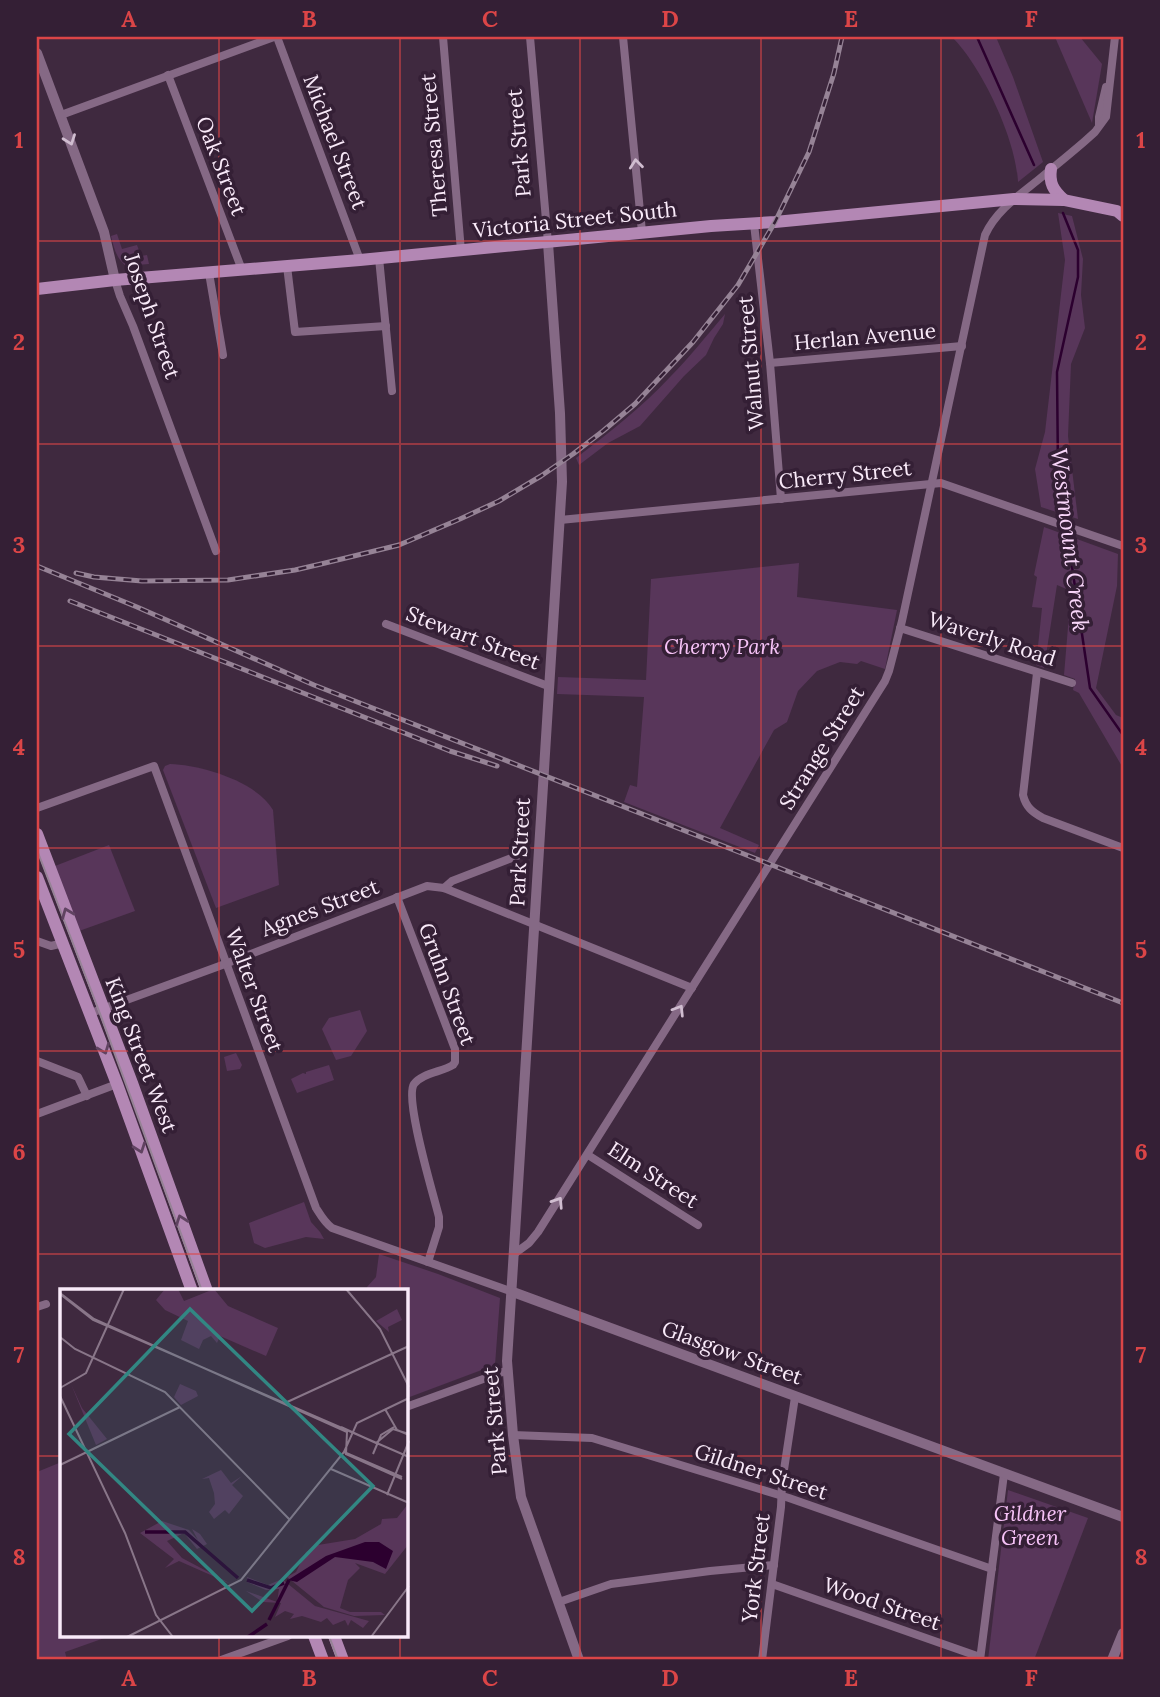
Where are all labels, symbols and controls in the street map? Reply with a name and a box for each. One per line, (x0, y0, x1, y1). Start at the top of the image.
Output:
text: A (121, 4, 137, 33)
text: B (301, 4, 317, 33)
text: C (482, 4, 498, 33)
text: D (661, 4, 679, 33)
text: E (844, 4, 858, 33)
text: F (1024, 4, 1038, 33)
street label: Michael Street (297, 71, 374, 214)
street label: Theresa Street (414, 72, 453, 218)
street label: Park Street (500, 87, 537, 198)
street label: Oak Street (190, 113, 253, 220)
text: 1 (14, 125, 24, 154)
text: 1 (1136, 125, 1146, 154)
one-way arrow (61, 133, 75, 145)
one-way arrow (628, 159, 643, 170)
street label: Victoria Street South (471, 195, 678, 244)
street label: Joseph Street (118, 248, 187, 383)
street label: Walnut Street (731, 294, 770, 432)
street label: Herlan Avenue (793, 317, 937, 356)
text: 2 (13, 327, 25, 356)
text: 2 (1135, 327, 1147, 356)
water label: Westmount Creek (1045, 446, 1096, 633)
street label: Cherry Street (777, 454, 914, 495)
text: 3 (13, 530, 25, 559)
text: 3 (1135, 530, 1147, 559)
street label: Stewart Street (402, 600, 545, 676)
street label: Waverly Road (925, 605, 1059, 672)
park label: Cherry Park (664, 633, 780, 660)
street label: Strange Street (773, 680, 871, 814)
text: 4 (13, 732, 25, 761)
text: 4 (1135, 732, 1147, 761)
street label: Park Street (503, 796, 536, 907)
street label: Agnes Street (256, 872, 383, 943)
one-way arrow (61, 908, 75, 920)
street label: Gruhn Street (413, 919, 482, 1049)
street label: Walter Street (220, 924, 290, 1056)
text: 5 (13, 935, 25, 964)
text: 5 (1135, 935, 1147, 964)
street label: King Street West (99, 973, 184, 1137)
one-way arrow (670, 1004, 683, 1017)
one-way arrow (96, 1042, 110, 1054)
street label: Elm Street (603, 1135, 704, 1214)
text: 6 (12, 1137, 26, 1166)
text: 6 (1134, 1137, 1148, 1166)
one-way arrow (132, 1142, 146, 1154)
one-way arrow (549, 1197, 562, 1210)
one-way arrow (175, 1214, 189, 1226)
inset map (60, 1289, 408, 1638)
street label: Glasgow Street (658, 1315, 807, 1391)
text: 7 (14, 1340, 25, 1369)
text: 7 (1136, 1340, 1147, 1369)
street label: Park Street (476, 1365, 513, 1476)
street label: Gildner Street (691, 1437, 832, 1506)
park label: Gildner Green (994, 1500, 1067, 1551)
street label: York Street (735, 1511, 776, 1625)
text: 8 (12, 1542, 26, 1571)
text: 8 (1134, 1542, 1148, 1571)
street label: Wood Street (820, 1571, 945, 1636)
text: A (121, 1663, 137, 1692)
text: B (301, 1663, 317, 1692)
text: C (482, 1663, 498, 1692)
text: D (661, 1663, 679, 1692)
text: E (844, 1663, 858, 1692)
text: F (1024, 1663, 1038, 1692)

